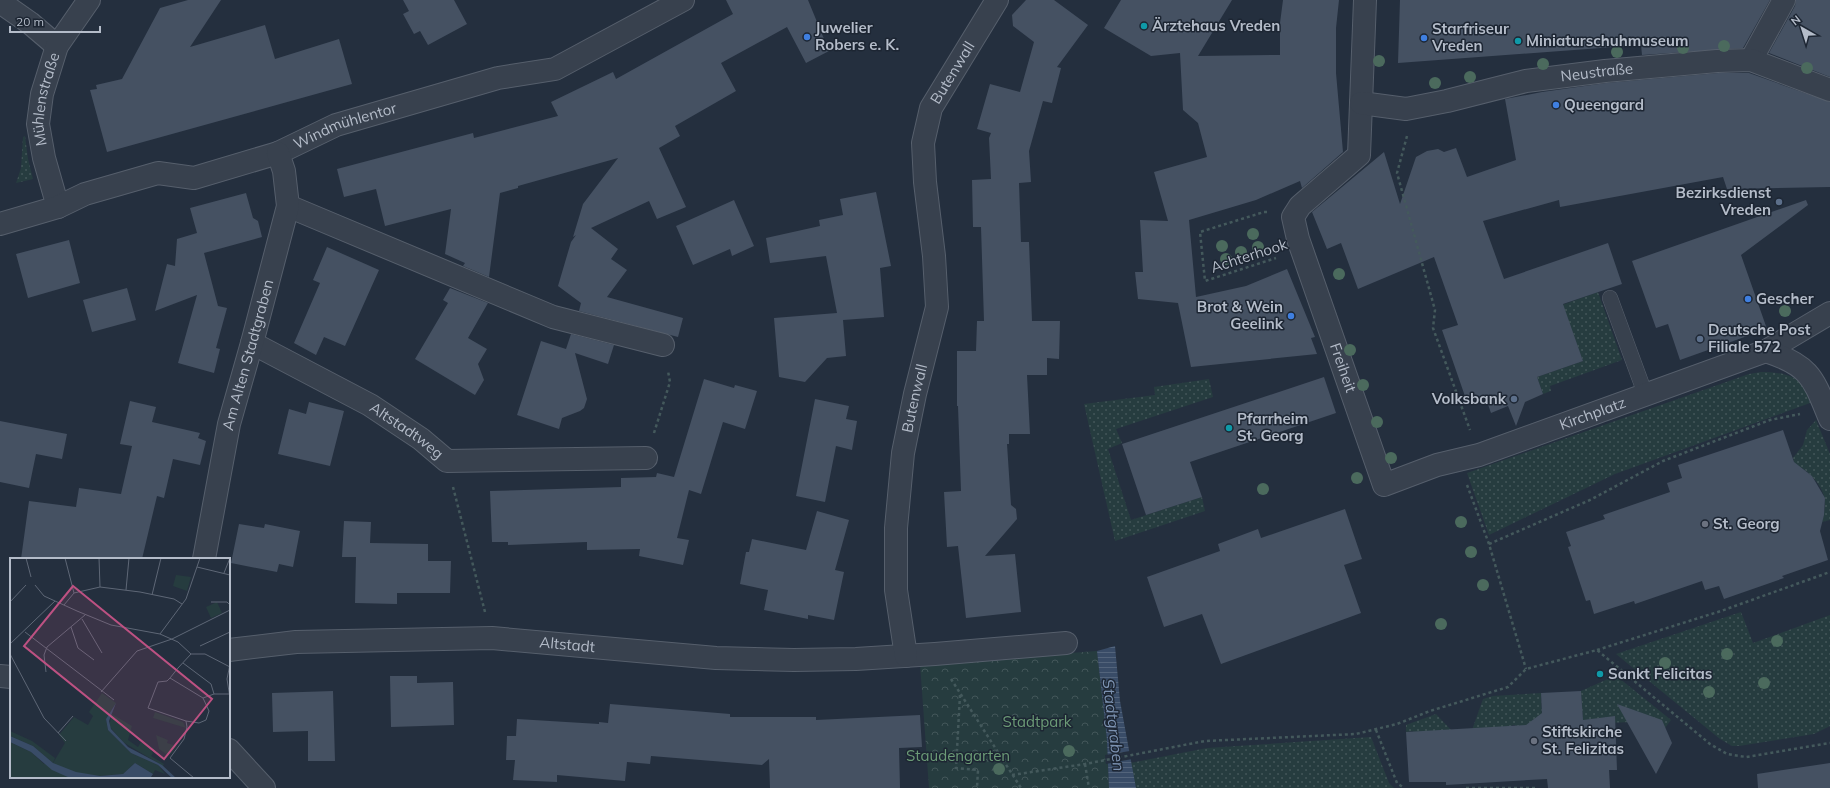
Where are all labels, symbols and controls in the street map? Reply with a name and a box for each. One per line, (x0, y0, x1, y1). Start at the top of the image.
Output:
scale bar (10, 8, 100, 34)
north arrow (1782, 8, 1822, 48)
text: N (1788, 12, 1803, 28)
text: 20 m (16, 14, 44, 29)
place label: Ärztehaus Vreden (1152, 16, 1280, 35)
place label: Juwelier Robers e. K. (815, 18, 899, 54)
place label: Starfriseur Vreden (1431, 19, 1509, 55)
marker: Ärztehaus Vreden (1139, 21, 1149, 31)
place label: Miniaturschuhmuseum (1526, 31, 1688, 50)
marker: Juwelier Robers e. K. (802, 32, 812, 42)
marker: Starfriseur Vreden (1419, 33, 1429, 43)
marker: Miniaturschuhmuseum (1513, 36, 1523, 46)
street label: Butenwall (926, 38, 979, 107)
street label: Mühlenstraße (28, 50, 63, 148)
street label: Neustraße (1559, 59, 1634, 86)
place label: Queengard (1564, 95, 1644, 114)
street label: Windmühlentor (290, 98, 399, 153)
marker: Queengard (1551, 100, 1561, 110)
place label: Bezirksdienst Vreden (1676, 183, 1771, 219)
marker: Bezirksdienst Vreden (1774, 197, 1784, 207)
street label: Achterhook (1208, 234, 1290, 277)
street label: Am Alten Stadtgraben (218, 277, 277, 432)
place label: Gescher (1756, 289, 1814, 308)
marker: Gescher (1743, 294, 1753, 304)
place label: Brot & Wein Geelink (1197, 297, 1284, 333)
marker: Brot & Wein Geelink (1286, 311, 1296, 321)
place label: Deutsche Post Filiale 572 (1708, 320, 1811, 356)
marker: Deutsche Post Filiale 572 (1695, 334, 1705, 344)
street label: Freiheit (1326, 340, 1361, 395)
street label: Butenwall (897, 362, 931, 434)
place label: Volksbank (1431, 389, 1507, 408)
street label: Kirchplatz (1557, 393, 1629, 434)
marker: Volksbank (1509, 394, 1519, 404)
street label: Altstadtweg (366, 398, 448, 463)
place label: Pfarrheim St. Georg (1237, 409, 1308, 445)
marker: Pfarrheim St. Georg (1224, 423, 1234, 433)
place label: St. Georg (1713, 514, 1780, 533)
marker: St. Georg (1700, 519, 1710, 529)
inset map (10, 558, 230, 778)
street label: Altstadt (539, 632, 596, 656)
place label: Sankt Felicitas (1608, 664, 1712, 683)
marker: Sankt Felicitas (1595, 669, 1605, 679)
water label: Stadtgraben (1098, 678, 1130, 772)
park label: Stadtpark (1003, 712, 1072, 731)
place label: Stiftskirche St. Felizitas (1542, 722, 1624, 758)
marker: Stiftskirche St. Felizitas (1529, 736, 1539, 746)
park label: Staudengarten (906, 746, 1010, 765)

